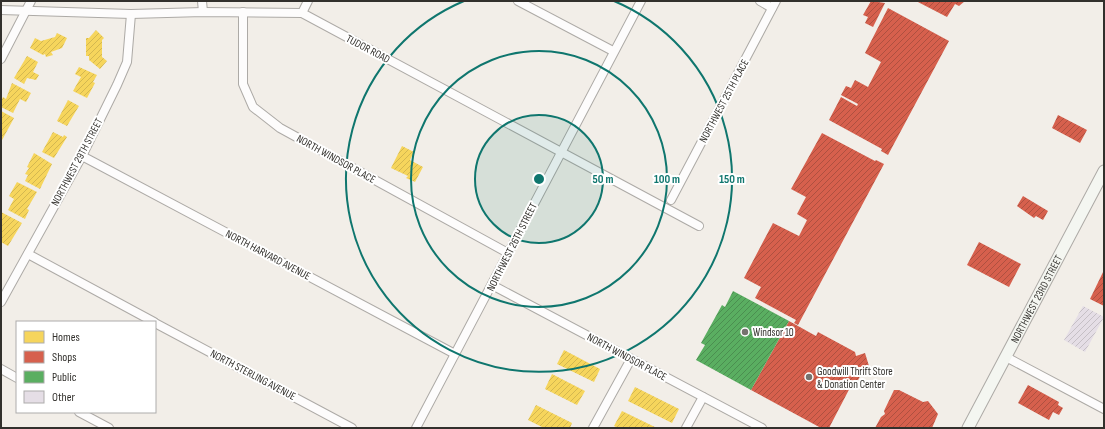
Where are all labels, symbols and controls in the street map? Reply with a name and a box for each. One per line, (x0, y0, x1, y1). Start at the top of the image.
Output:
street label: TUDOR ROAD (344, 32, 392, 66)
street label: NORTHWEST 25TH PLACE (697, 57, 751, 145)
street label: NORTHWEST 29TH STREET (48, 115, 106, 208)
street label: NORTH WINDSOR PLACE (294, 132, 378, 186)
centre of rings (532, 172, 546, 186)
text: 50 m (593, 172, 613, 187)
text: 100 m (654, 172, 680, 187)
text: 150 m (719, 172, 745, 187)
street label: NORTHWEST 26TH STREET (484, 200, 540, 293)
street label: NORTH HARVARD AVENUE (223, 227, 313, 283)
street label: NORTHWEST 23RD STREET (1008, 252, 1065, 345)
legend (16, 321, 156, 413)
place label: Windsor 10 (753, 326, 794, 339)
marker: Windsor 10 (740, 327, 750, 337)
text: Homes (52, 330, 80, 345)
street label: NORTH WINDSOR PLACE (585, 331, 669, 383)
street label: NORTH STERLING AVENUE (208, 347, 298, 403)
text: Shops (52, 350, 77, 365)
place label: Goodwill Thrift Store & Donation Center (817, 365, 893, 391)
text: Public (52, 370, 77, 385)
marker: Goodwill Thrift Store & Donation Center (804, 372, 814, 382)
text: Other (52, 390, 76, 405)

